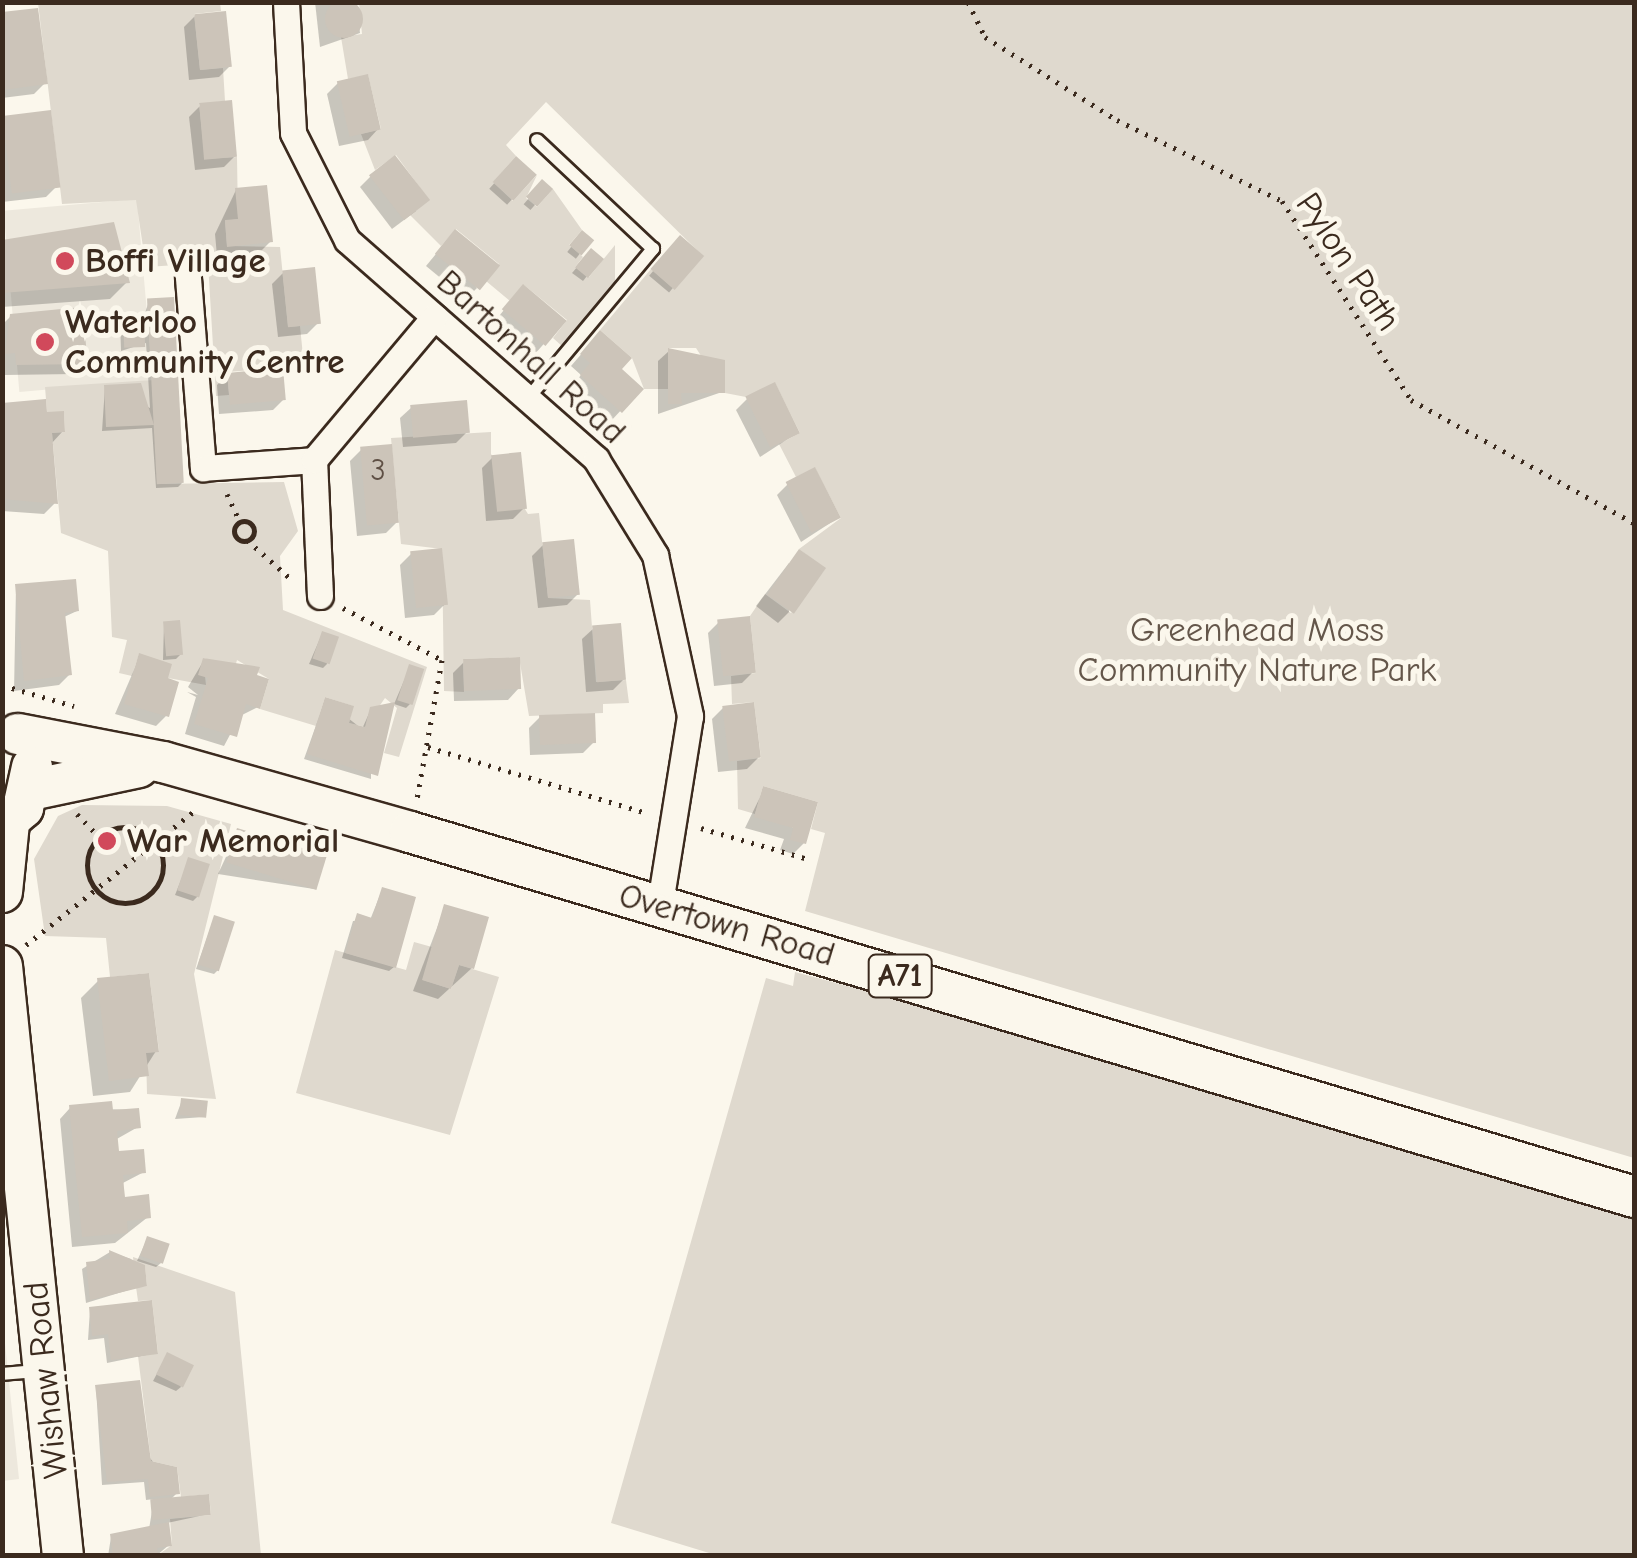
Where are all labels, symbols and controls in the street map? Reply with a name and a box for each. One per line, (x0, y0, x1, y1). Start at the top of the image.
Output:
street label: Pylon Path (1287, 185, 1409, 339)
place label: Boffi Village (85, 240, 266, 282)
marker: Boffi Village (54, 250, 76, 272)
street label: Bartonhall Road (428, 261, 634, 453)
place label: Waterloo Community Centre (65, 301, 344, 383)
marker: Waterloo Community Centre (34, 331, 56, 353)
house number: 3 (370, 453, 386, 489)
park label: Greenhead Moss Community Nature Park (1078, 609, 1436, 691)
place label: War Memorial (127, 820, 339, 862)
marker: War Memorial (96, 830, 118, 852)
street label: Overtown Road (614, 874, 840, 976)
road number: A71 (868, 949, 932, 1003)
street label: Wishaw Road (15, 1279, 77, 1481)

